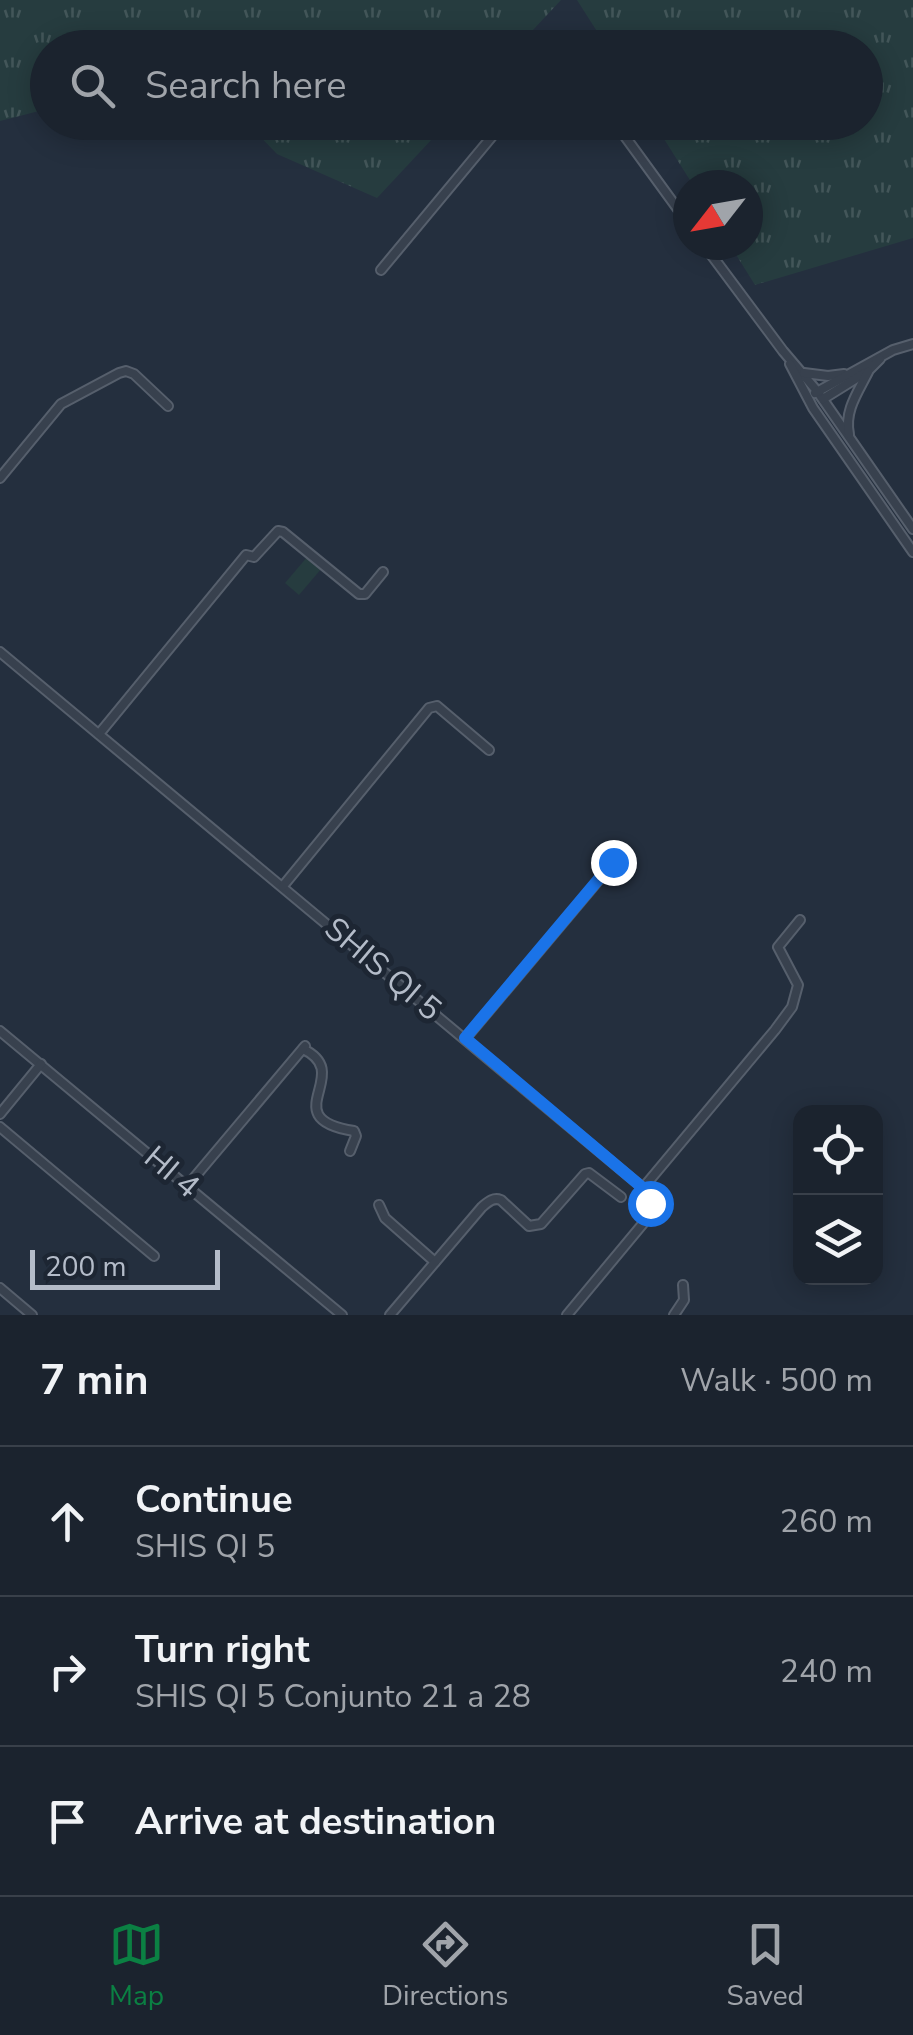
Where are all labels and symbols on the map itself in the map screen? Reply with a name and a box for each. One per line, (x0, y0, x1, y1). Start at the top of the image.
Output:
north arrow (673, 170, 763, 260)
route end (591, 840, 637, 886)
street label: SHIS QI 5 (315, 907, 451, 1031)
street label: HI 4 (135, 1136, 209, 1208)
route start (628, 1181, 674, 1227)
scale bar (30, 1245, 220, 1290)

